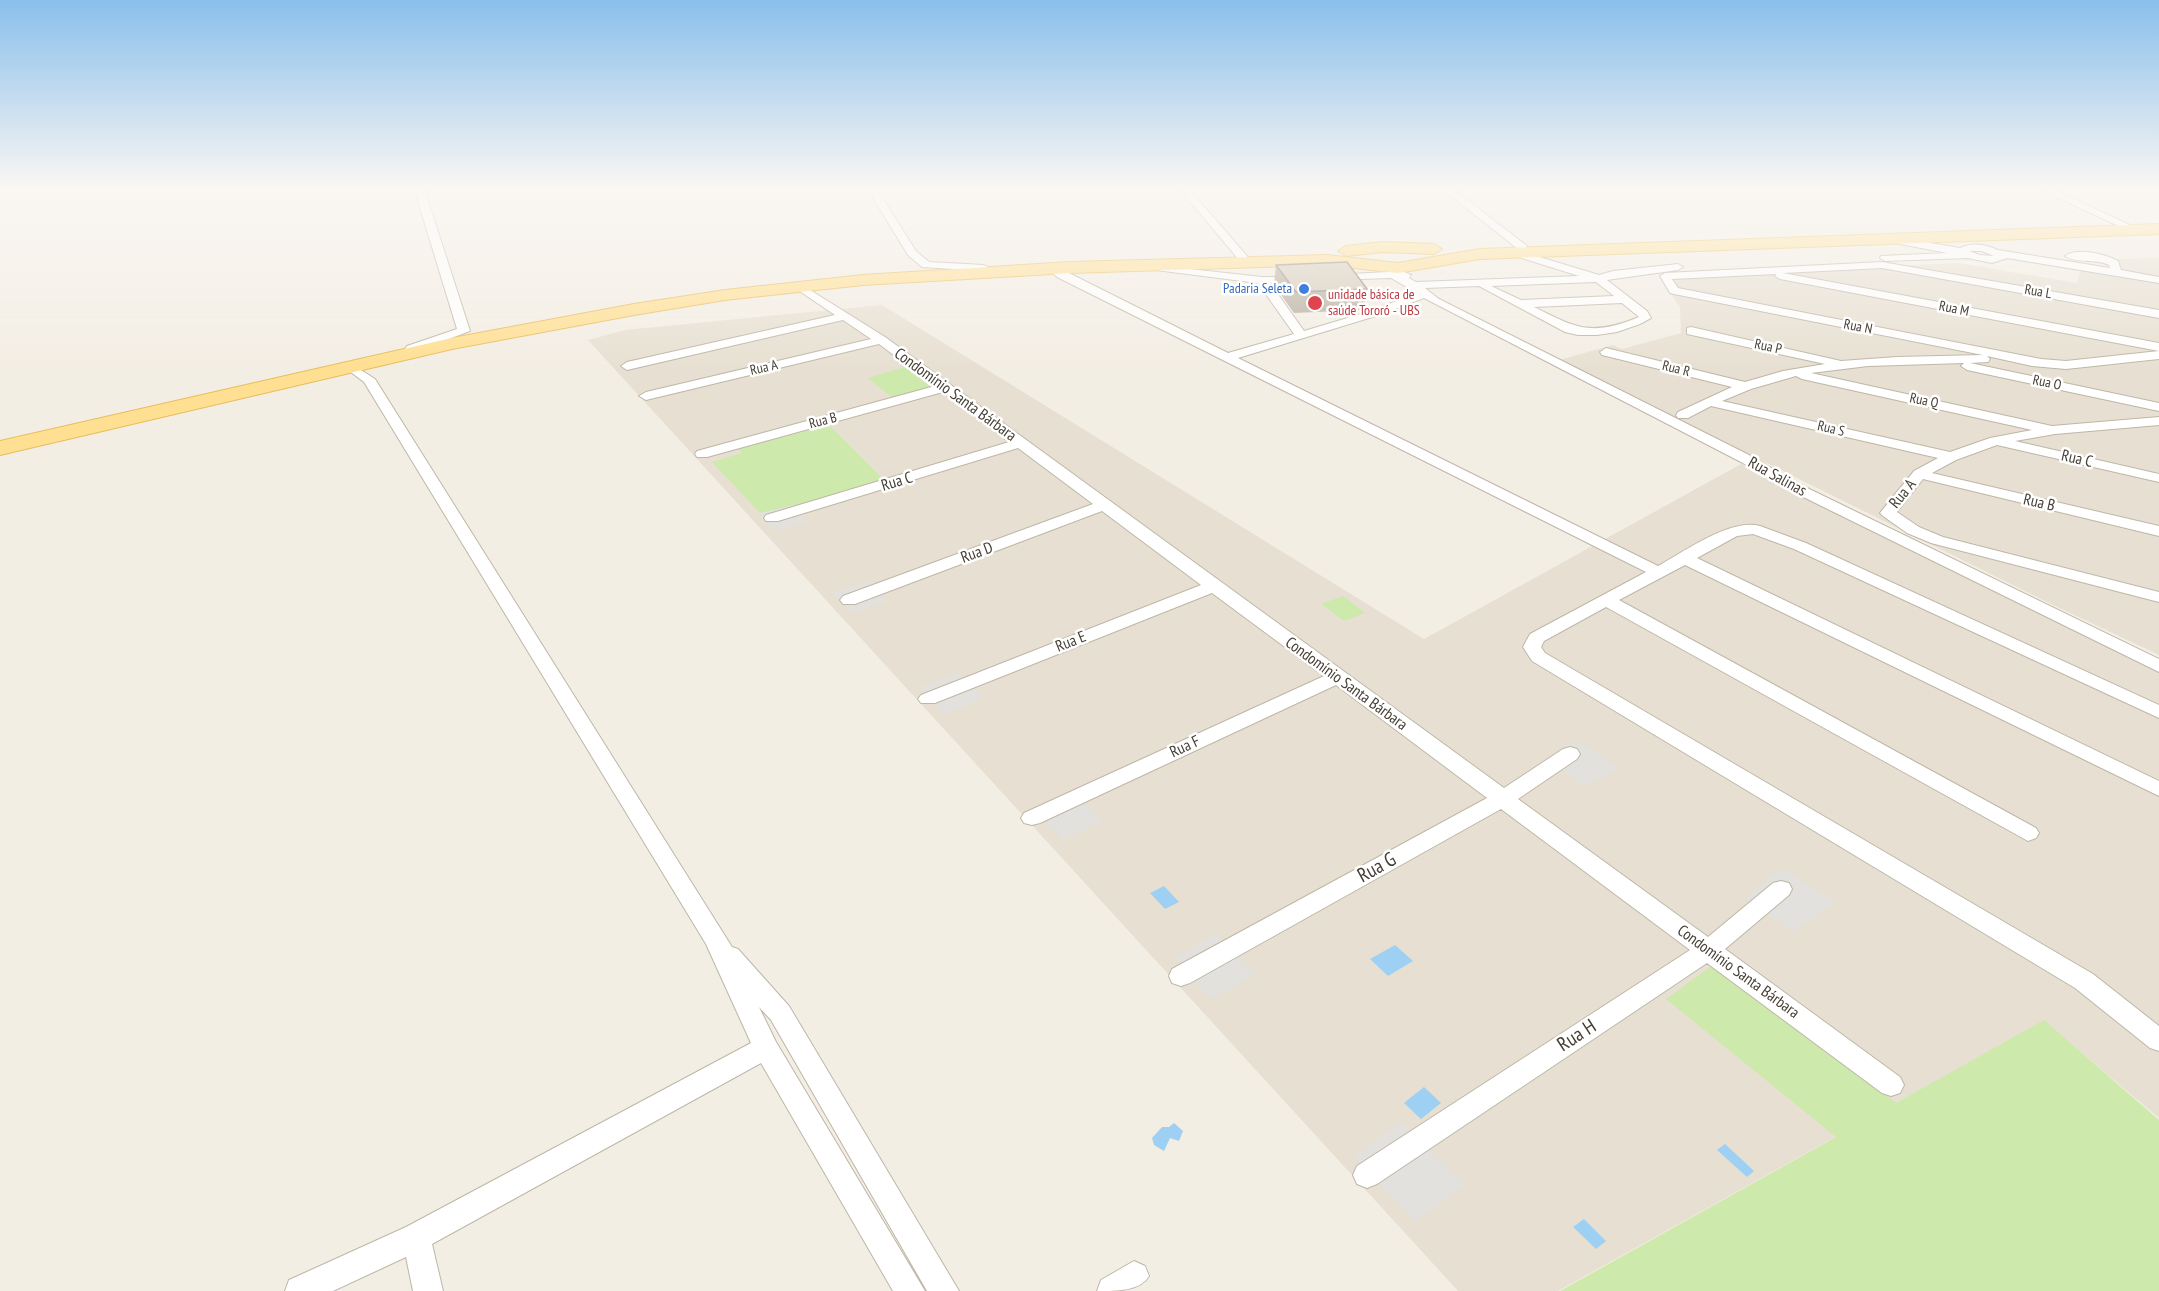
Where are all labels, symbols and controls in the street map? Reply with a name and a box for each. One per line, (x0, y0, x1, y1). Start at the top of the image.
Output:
place label: Padaria Seleta (1223, 281, 1292, 297)
street label: Rua L (2023, 281, 2053, 303)
marker: Padaria Seleta (1297, 282, 1311, 296)
place label: unidade básica de saúde Tororó - UBS (1328, 287, 1420, 320)
marker: unidade básica de saúde Tororó - UBS (1306, 294, 1324, 312)
street label: Rua M (1938, 298, 1970, 320)
street label: Rua N (1842, 316, 1874, 338)
street label: Rua P (1753, 336, 1783, 358)
street label: Condomínio Santa Bárbara (890, 344, 1020, 446)
street label: Rua A (748, 357, 780, 379)
street label: Rua R (1660, 357, 1692, 381)
street label: Rua O (2031, 372, 2063, 394)
street label: Rua Q (1908, 390, 1940, 412)
street label: Rua B (807, 409, 839, 433)
street label: Rua S (1816, 418, 1846, 440)
street label: Rua C (2059, 446, 2095, 472)
street label: Rua Salinas (1744, 453, 1810, 501)
street label: Rua C (879, 468, 915, 496)
street label: Rua A (1885, 476, 1921, 512)
street label: Rua B (2021, 490, 2057, 516)
street label: Rua D (958, 538, 996, 568)
street label: Rua E (1053, 627, 1089, 657)
street label: Condomínio Santa Bárbara (1281, 633, 1411, 735)
street label: Rua F (1167, 732, 1203, 762)
street label: Rua G (1354, 848, 1400, 888)
street label: Condomínio Santa Bárbara (1673, 921, 1803, 1023)
street label: Rua H (1553, 1015, 1601, 1057)

